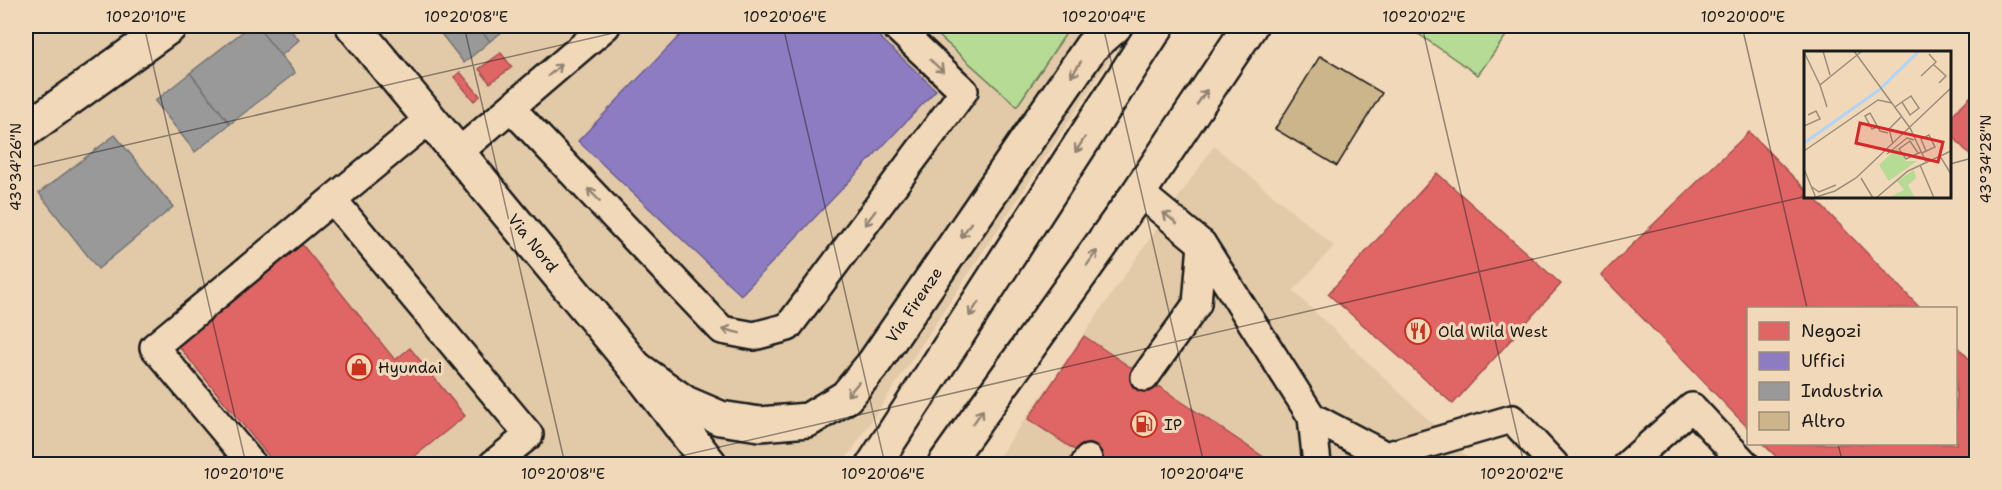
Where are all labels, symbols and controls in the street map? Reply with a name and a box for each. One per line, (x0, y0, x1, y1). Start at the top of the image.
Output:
text: 10°20'10"E (106, 7, 186, 27)
text: 10°20'08"E (424, 7, 508, 27)
text: 10°20'06"E (743, 7, 827, 27)
text: 10°20'04"E (1062, 7, 1146, 27)
text: 10°20'02"E (1382, 7, 1466, 27)
text: 10°20'00"E (1701, 7, 1785, 27)
inset map (1804, 51, 1951, 198)
one-way arrow (929, 58, 944, 72)
one-way arrow (1070, 60, 1082, 77)
one-way arrow (547, 63, 563, 76)
one-way arrow (1196, 90, 1208, 106)
text: 43°34'28"N (1976, 114, 1996, 204)
text: 43°34'26"N (6, 123, 26, 211)
one-way arrow (1073, 136, 1085, 153)
one-way arrow (587, 188, 601, 203)
one-way arrow (863, 209, 876, 225)
street label: Via Nord (503, 210, 563, 276)
one-way arrow (1163, 212, 1179, 225)
one-way arrow (959, 221, 972, 238)
one-way arrow (1086, 251, 1098, 267)
street label: Via Firenze (881, 263, 947, 347)
one-way arrow (968, 300, 980, 317)
legend (1747, 307, 1957, 445)
restaurant icon: Old Wild West (1403, 316, 1433, 346)
text: Negozi (1801, 319, 1861, 343)
place label: Old Wild West (1438, 321, 1548, 342)
one-way arrow (722, 325, 741, 337)
text: Uffici (1801, 349, 1845, 373)
shop icon: Hyundai (344, 352, 374, 382)
place label: Hyundai (378, 357, 442, 378)
text: Industria (1801, 379, 1883, 403)
one-way arrow (846, 381, 860, 396)
one-way arrow (972, 409, 985, 425)
fuel station icon: IP (1129, 409, 1159, 439)
text: Altro (1801, 409, 1845, 433)
place label: IP (1164, 414, 1182, 435)
text: 10°20'10"E (204, 464, 284, 484)
text: 10°20'08"E (521, 464, 605, 484)
text: 10°20'06"E (841, 464, 925, 484)
text: 10°20'04"E (1160, 464, 1244, 484)
text: 10°20'02"E (1480, 464, 1564, 484)

